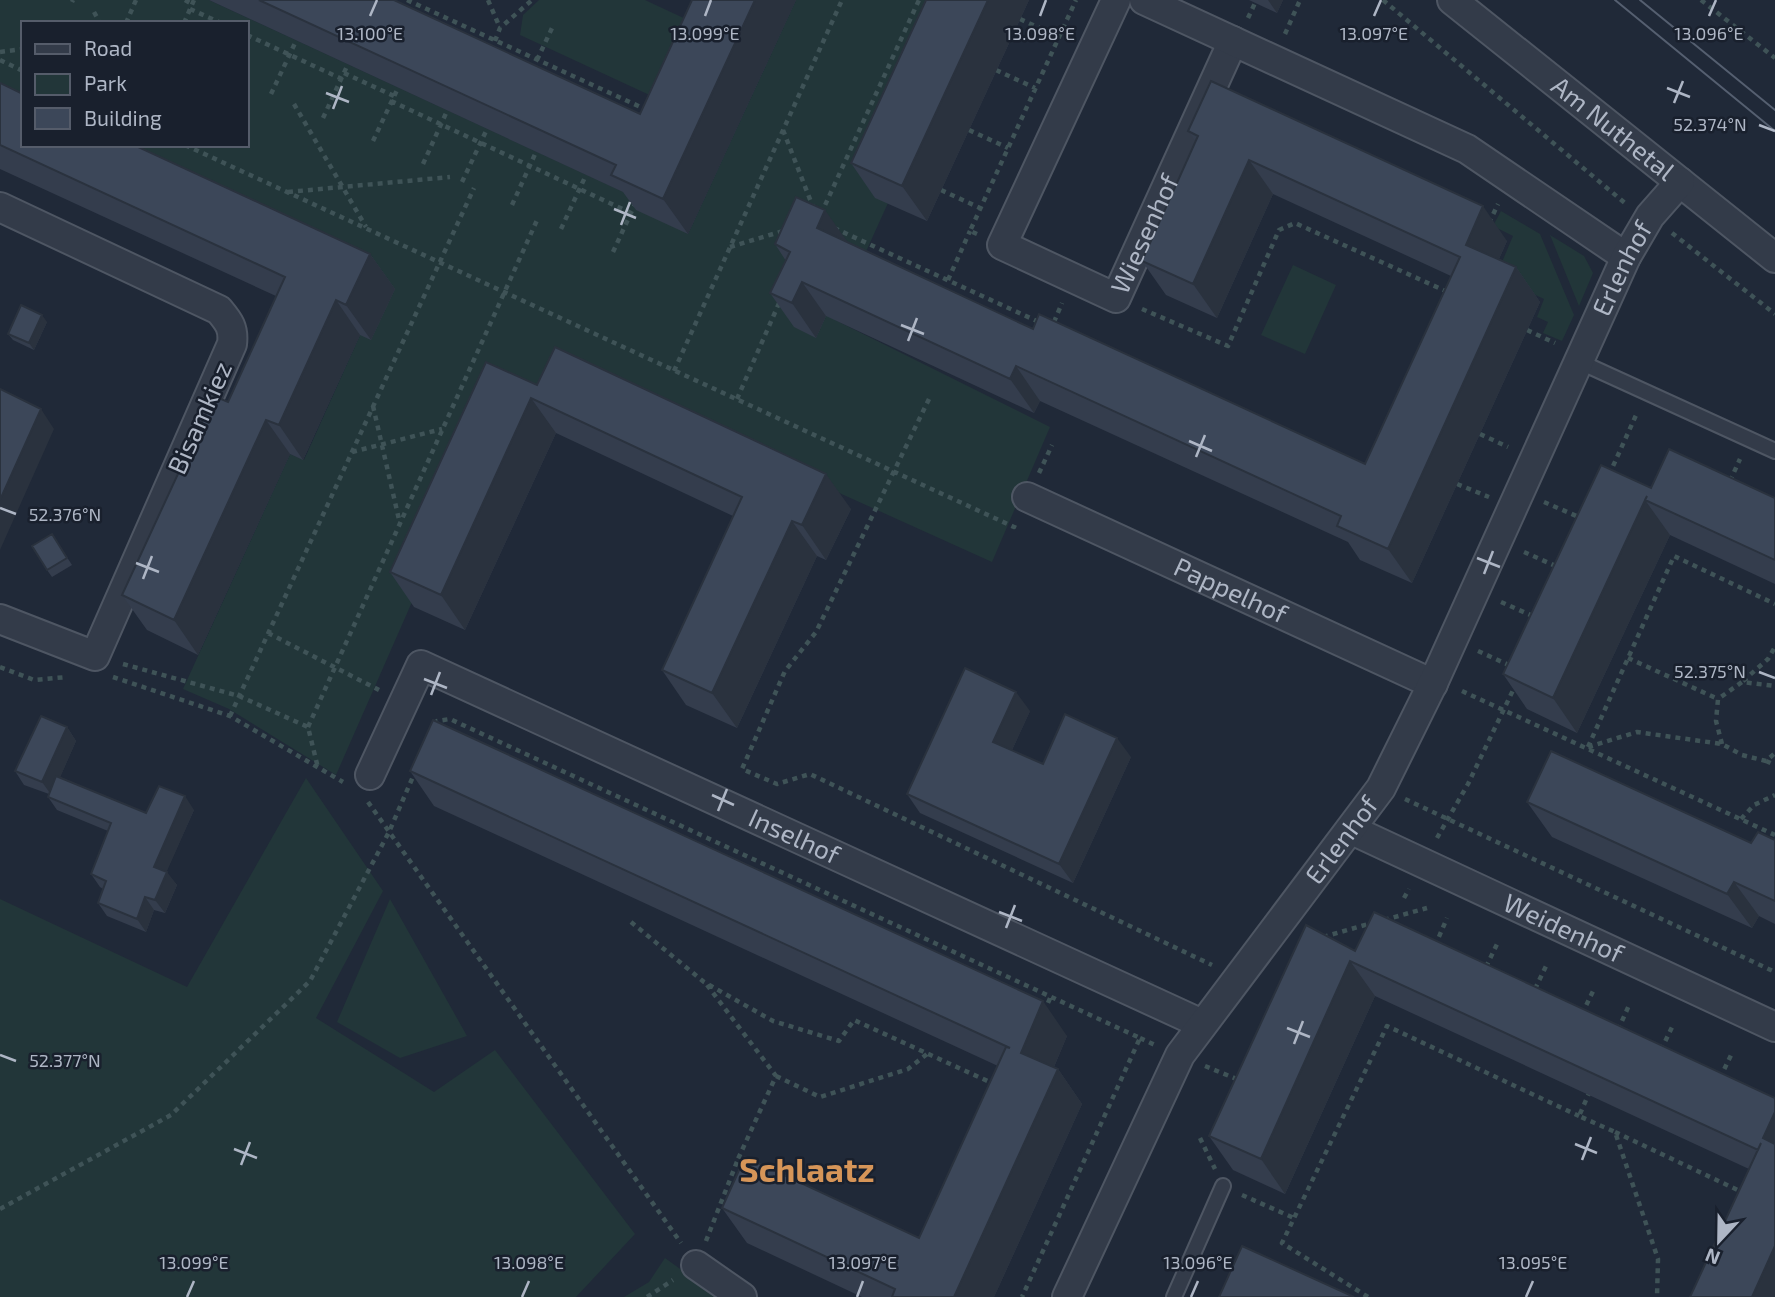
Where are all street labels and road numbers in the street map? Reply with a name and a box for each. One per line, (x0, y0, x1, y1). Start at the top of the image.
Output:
street label: Am Nuthetal (1546, 69, 1682, 186)
street label: Wiesenhof (1103, 168, 1185, 298)
street label: Erlenhof (1585, 214, 1658, 320)
street label: Bisamkiez (160, 356, 237, 478)
street label: Pappelhof (1170, 550, 1294, 629)
street label: Erlenhof (1298, 788, 1384, 889)
street label: Inselhof (744, 801, 846, 870)
street label: Weidenhof (1499, 886, 1630, 969)

